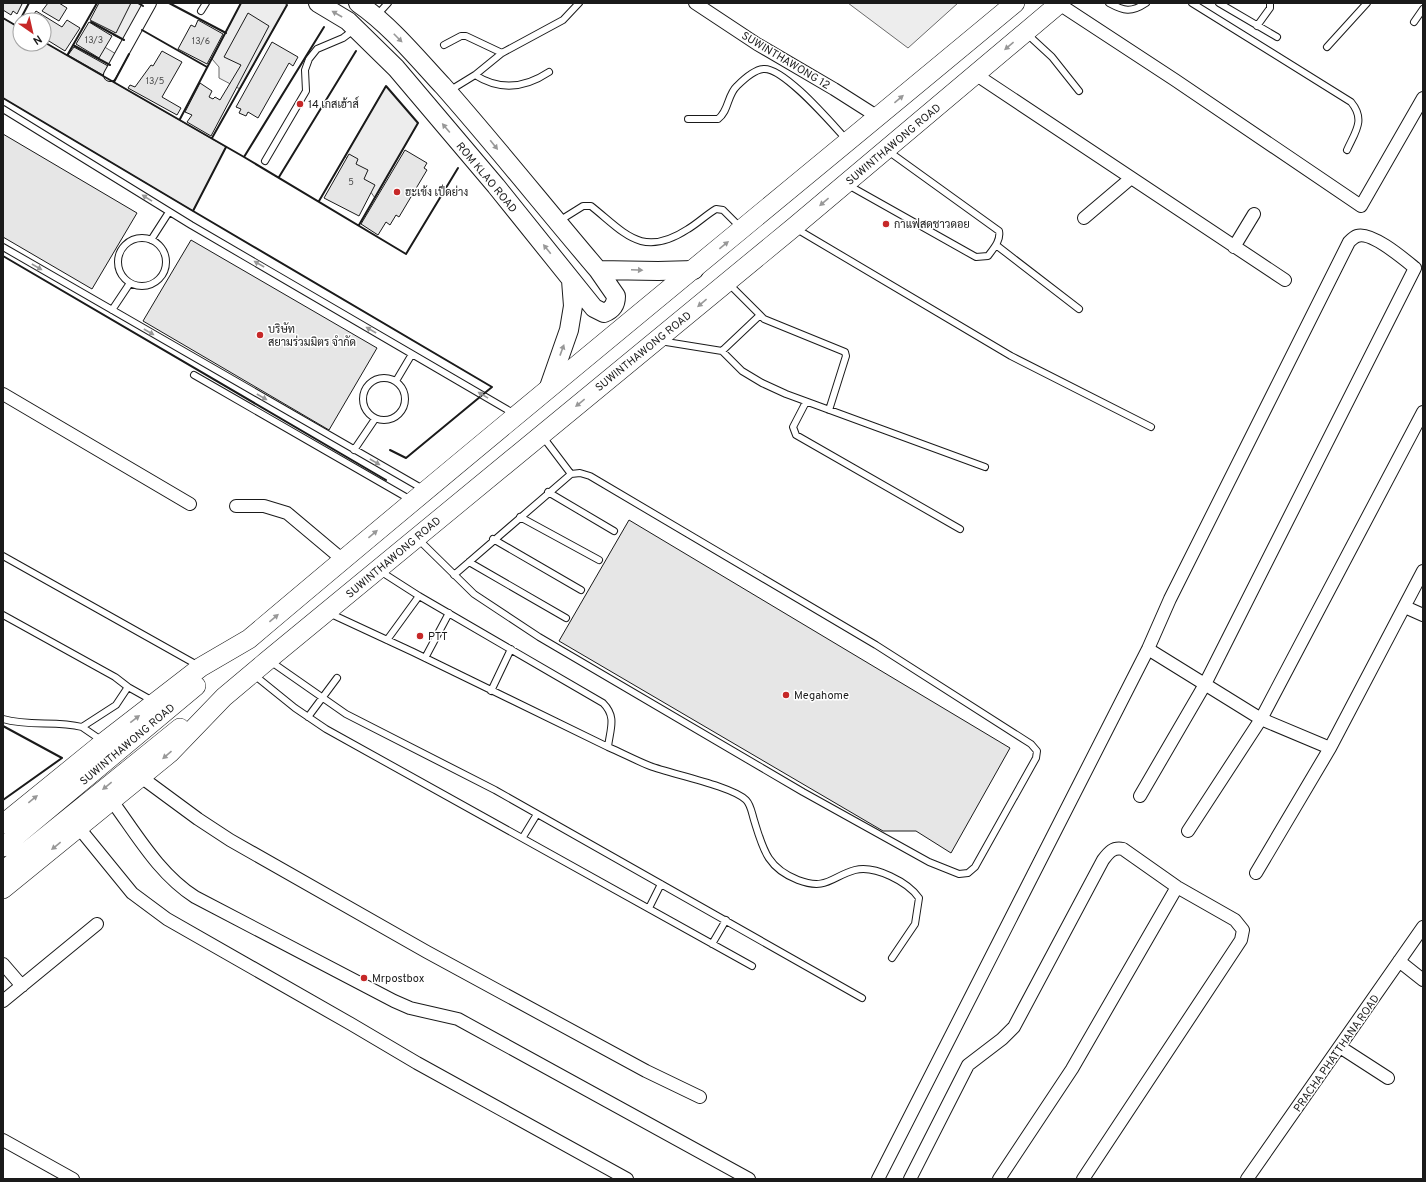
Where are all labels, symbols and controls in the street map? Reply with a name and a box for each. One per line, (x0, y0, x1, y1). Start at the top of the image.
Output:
one-way arrow (331, 11, 343, 18)
north arrow (12, 12, 52, 52)
street label: SUWINTHAWONG 12 (739, 29, 832, 93)
text: N (30, 31, 44, 47)
one-way arrow (393, 33, 403, 42)
house number: 13/3 (85, 35, 103, 46)
house number: 13/6 (192, 36, 210, 47)
one-way arrow (1004, 42, 1014, 51)
house number: 13/5 (146, 76, 164, 87)
one-way arrow (894, 95, 905, 104)
place label: 14 เกสเฮ้าส์ (308, 96, 359, 112)
marker: 14 เกสเฮ้าส์ (295, 99, 305, 109)
street label: SUWINTHAWONG ROAD (843, 101, 944, 189)
one-way arrow (441, 123, 450, 133)
street label: ROM KLAO ROAD (453, 140, 520, 216)
one-way arrow (490, 140, 498, 150)
house number: 5 (348, 177, 354, 188)
place label: ฮะเข้ง เป็ดย่าง (405, 184, 468, 200)
marker: ฮะเข้ง เป็ดย่าง (392, 187, 402, 197)
one-way arrow (141, 194, 153, 201)
one-way arrow (819, 197, 829, 206)
place label: กาแฟสดชาวดอย (894, 218, 970, 232)
marker: กาแฟสดชาวดอย (881, 219, 891, 229)
one-way arrow (719, 241, 729, 249)
one-way arrow (542, 244, 551, 255)
one-way arrow (253, 261, 265, 268)
one-way arrow (31, 263, 43, 270)
one-way arrow (631, 267, 643, 274)
one-way arrow (697, 298, 708, 307)
street label: SUWINTHAWONG ROAD (593, 309, 695, 395)
place label: บริษัท สยามร่วมมิตร จำกัด (268, 322, 356, 350)
one-way arrow (365, 326, 377, 333)
one-way arrow (143, 328, 155, 335)
marker: บริษัท สยามร่วมมิตร จำกัด (255, 330, 265, 340)
one-way arrow (559, 344, 565, 356)
one-way arrow (477, 392, 489, 399)
one-way arrow (256, 393, 268, 400)
one-way arrow (575, 398, 586, 407)
one-way arrow (369, 458, 380, 465)
street label: SUWINTHAWONG ROAD (343, 514, 444, 602)
one-way arrow (368, 530, 378, 539)
one-way arrow (269, 614, 279, 623)
place label: PTT (428, 630, 448, 644)
marker: PTT (415, 631, 425, 641)
place label: Megahome (794, 689, 849, 703)
marker: Megahome (781, 690, 791, 700)
street label: SUWINTHAWONG ROAD (77, 701, 178, 789)
one-way arrow (129, 714, 140, 723)
one-way arrow (162, 750, 172, 759)
one-way arrow (102, 781, 113, 790)
one-way arrow (28, 795, 38, 804)
one-way arrow (50, 842, 61, 851)
place label: Mrpostbox (372, 972, 425, 986)
marker: Mrpostbox (359, 973, 369, 983)
street label: PRACHA PHATTHANA ROAD (1291, 992, 1383, 1115)

